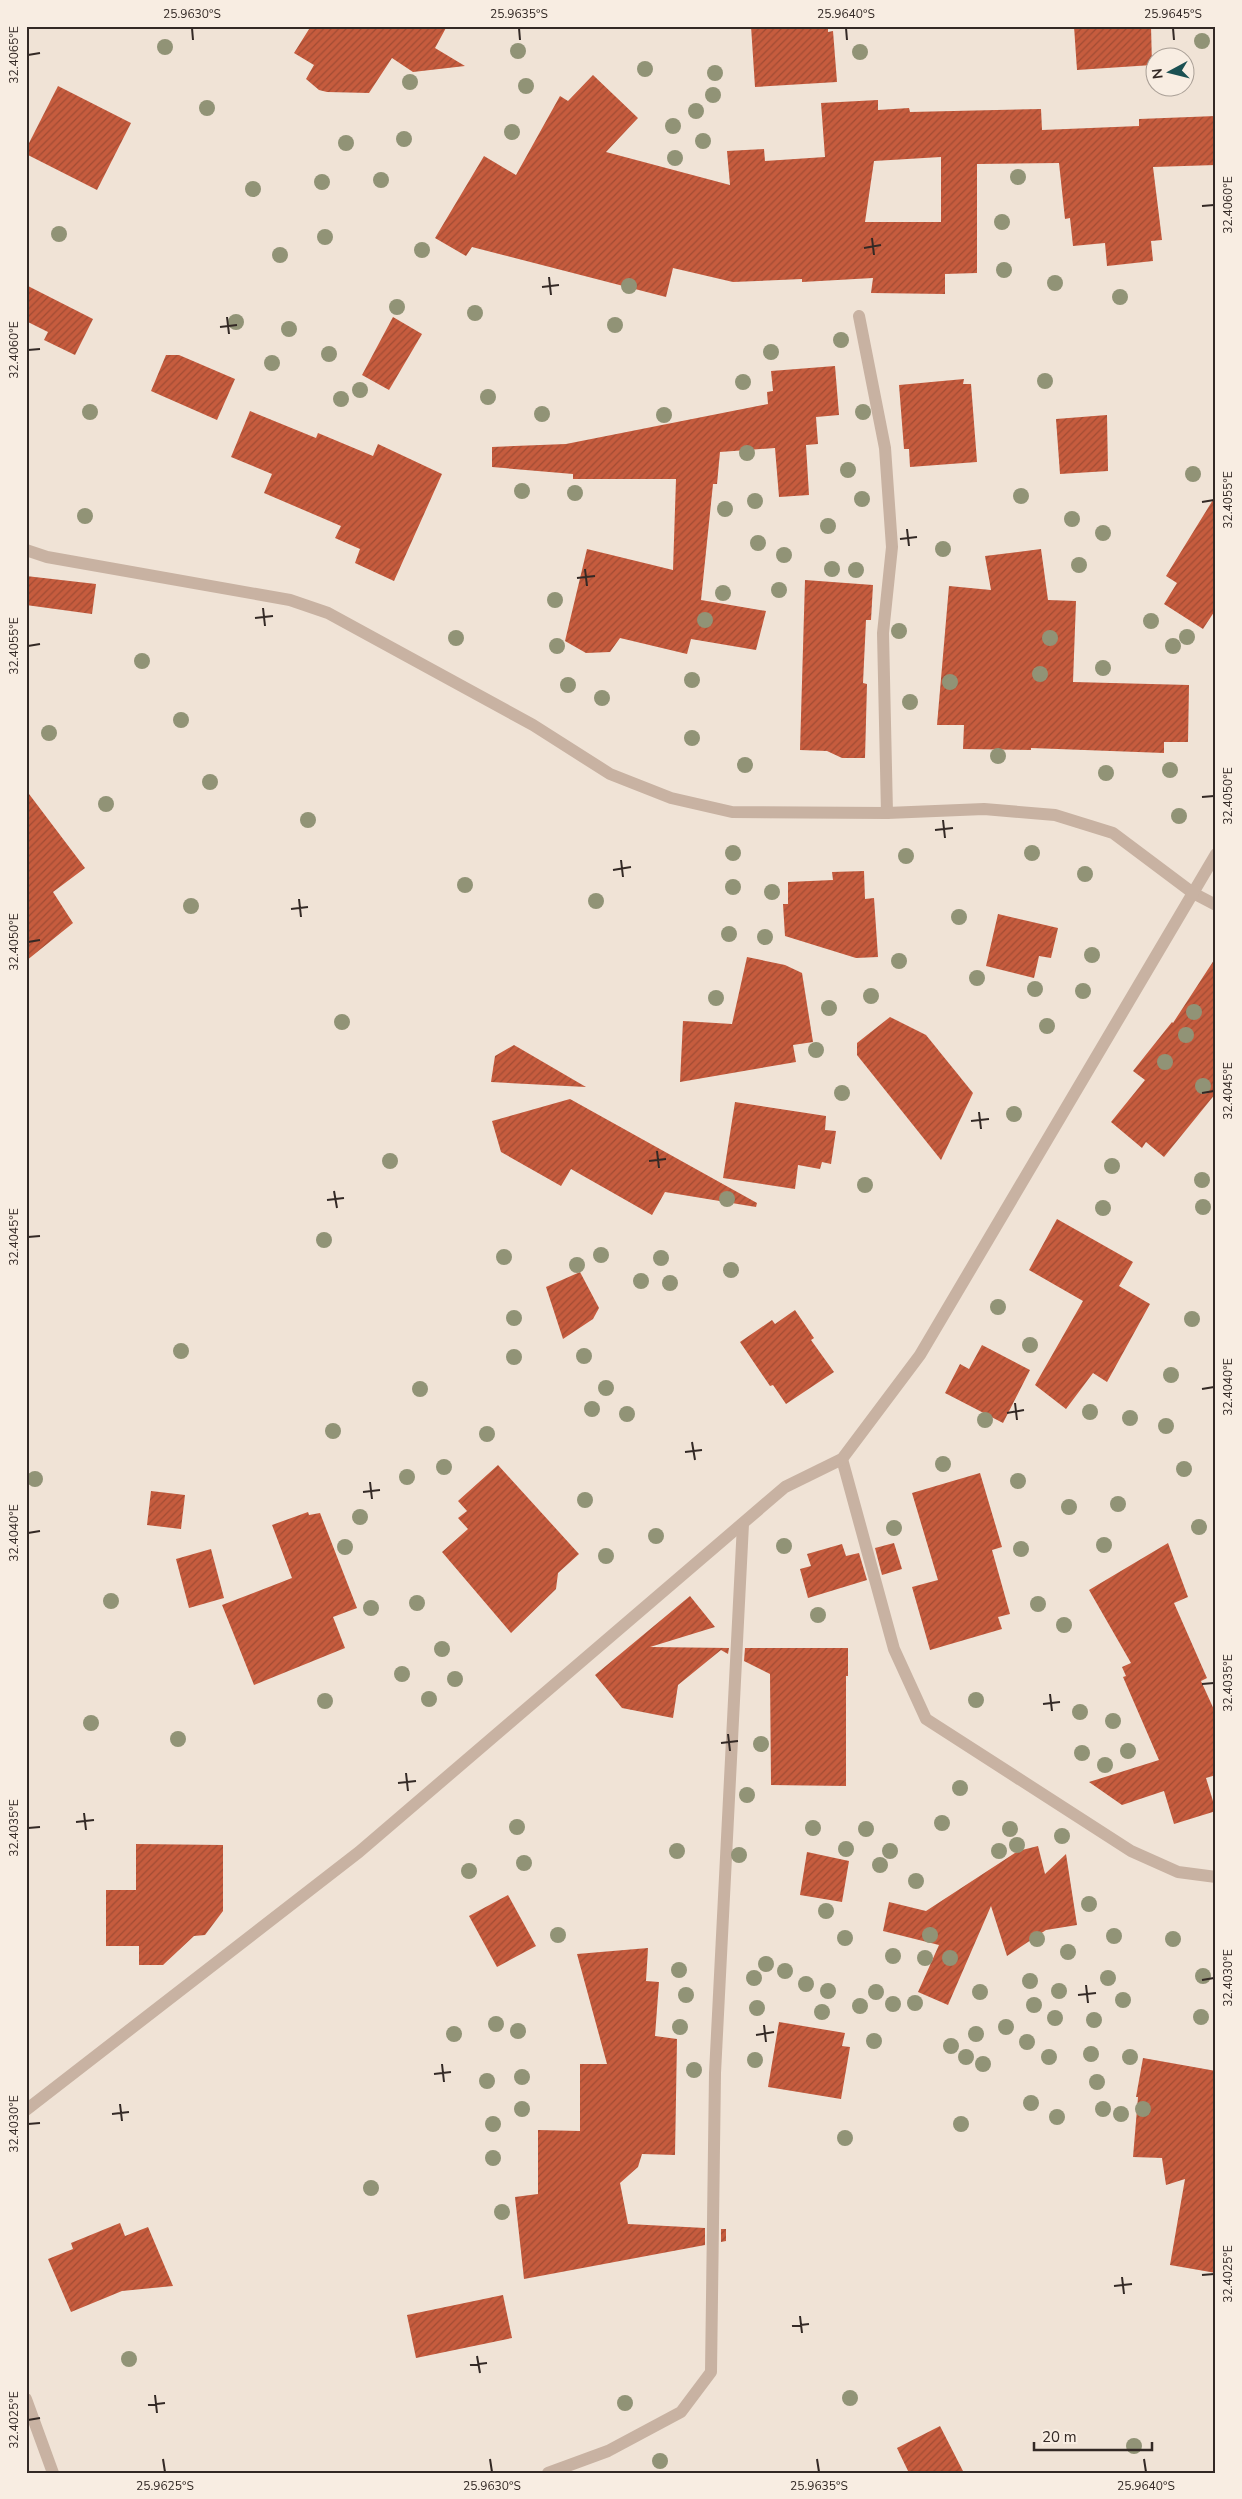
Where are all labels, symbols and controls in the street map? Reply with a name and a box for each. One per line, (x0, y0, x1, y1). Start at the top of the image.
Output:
text: 25.9630°S (163, 6, 221, 22)
text: 25.9635°S (490, 6, 548, 22)
text: 25.9640°S (817, 6, 875, 22)
text: 25.9645°S (1144, 6, 1202, 22)
text: 32.4065°E (6, 26, 22, 84)
north arrow (1144, 48, 1194, 98)
text: N (1148, 67, 1168, 80)
text: 32.4060°E (1220, 176, 1236, 234)
text: 32.4060°E (6, 321, 22, 379)
text: 32.4055°E (1220, 471, 1236, 529)
text: 32.4055°E (6, 617, 22, 675)
text: 32.4050°E (1220, 767, 1236, 825)
text: 32.4050°E (6, 913, 22, 971)
text: 32.4045°E (1220, 1062, 1236, 1120)
text: 32.4045°E (6, 1208, 22, 1266)
text: 32.4040°E (1220, 1358, 1236, 1416)
text: 32.4040°E (6, 1504, 22, 1562)
text: 32.4035°E (1220, 1654, 1236, 1712)
text: 32.4035°E (6, 1799, 22, 1857)
text: 32.4030°E (1220, 1949, 1236, 2007)
text: 32.4030°E (6, 2095, 22, 2153)
text: 32.4025°E (1220, 2245, 1236, 2303)
text: 32.4025°E (6, 2391, 22, 2449)
scale bar (1034, 2419, 1152, 2451)
text: 20 m (1042, 2427, 1077, 2447)
text: 25.9625°S (136, 2478, 194, 2494)
text: 25.9630°S (463, 2478, 521, 2494)
text: 25.9635°S (790, 2478, 848, 2494)
text: 25.9640°S (1117, 2478, 1175, 2494)

